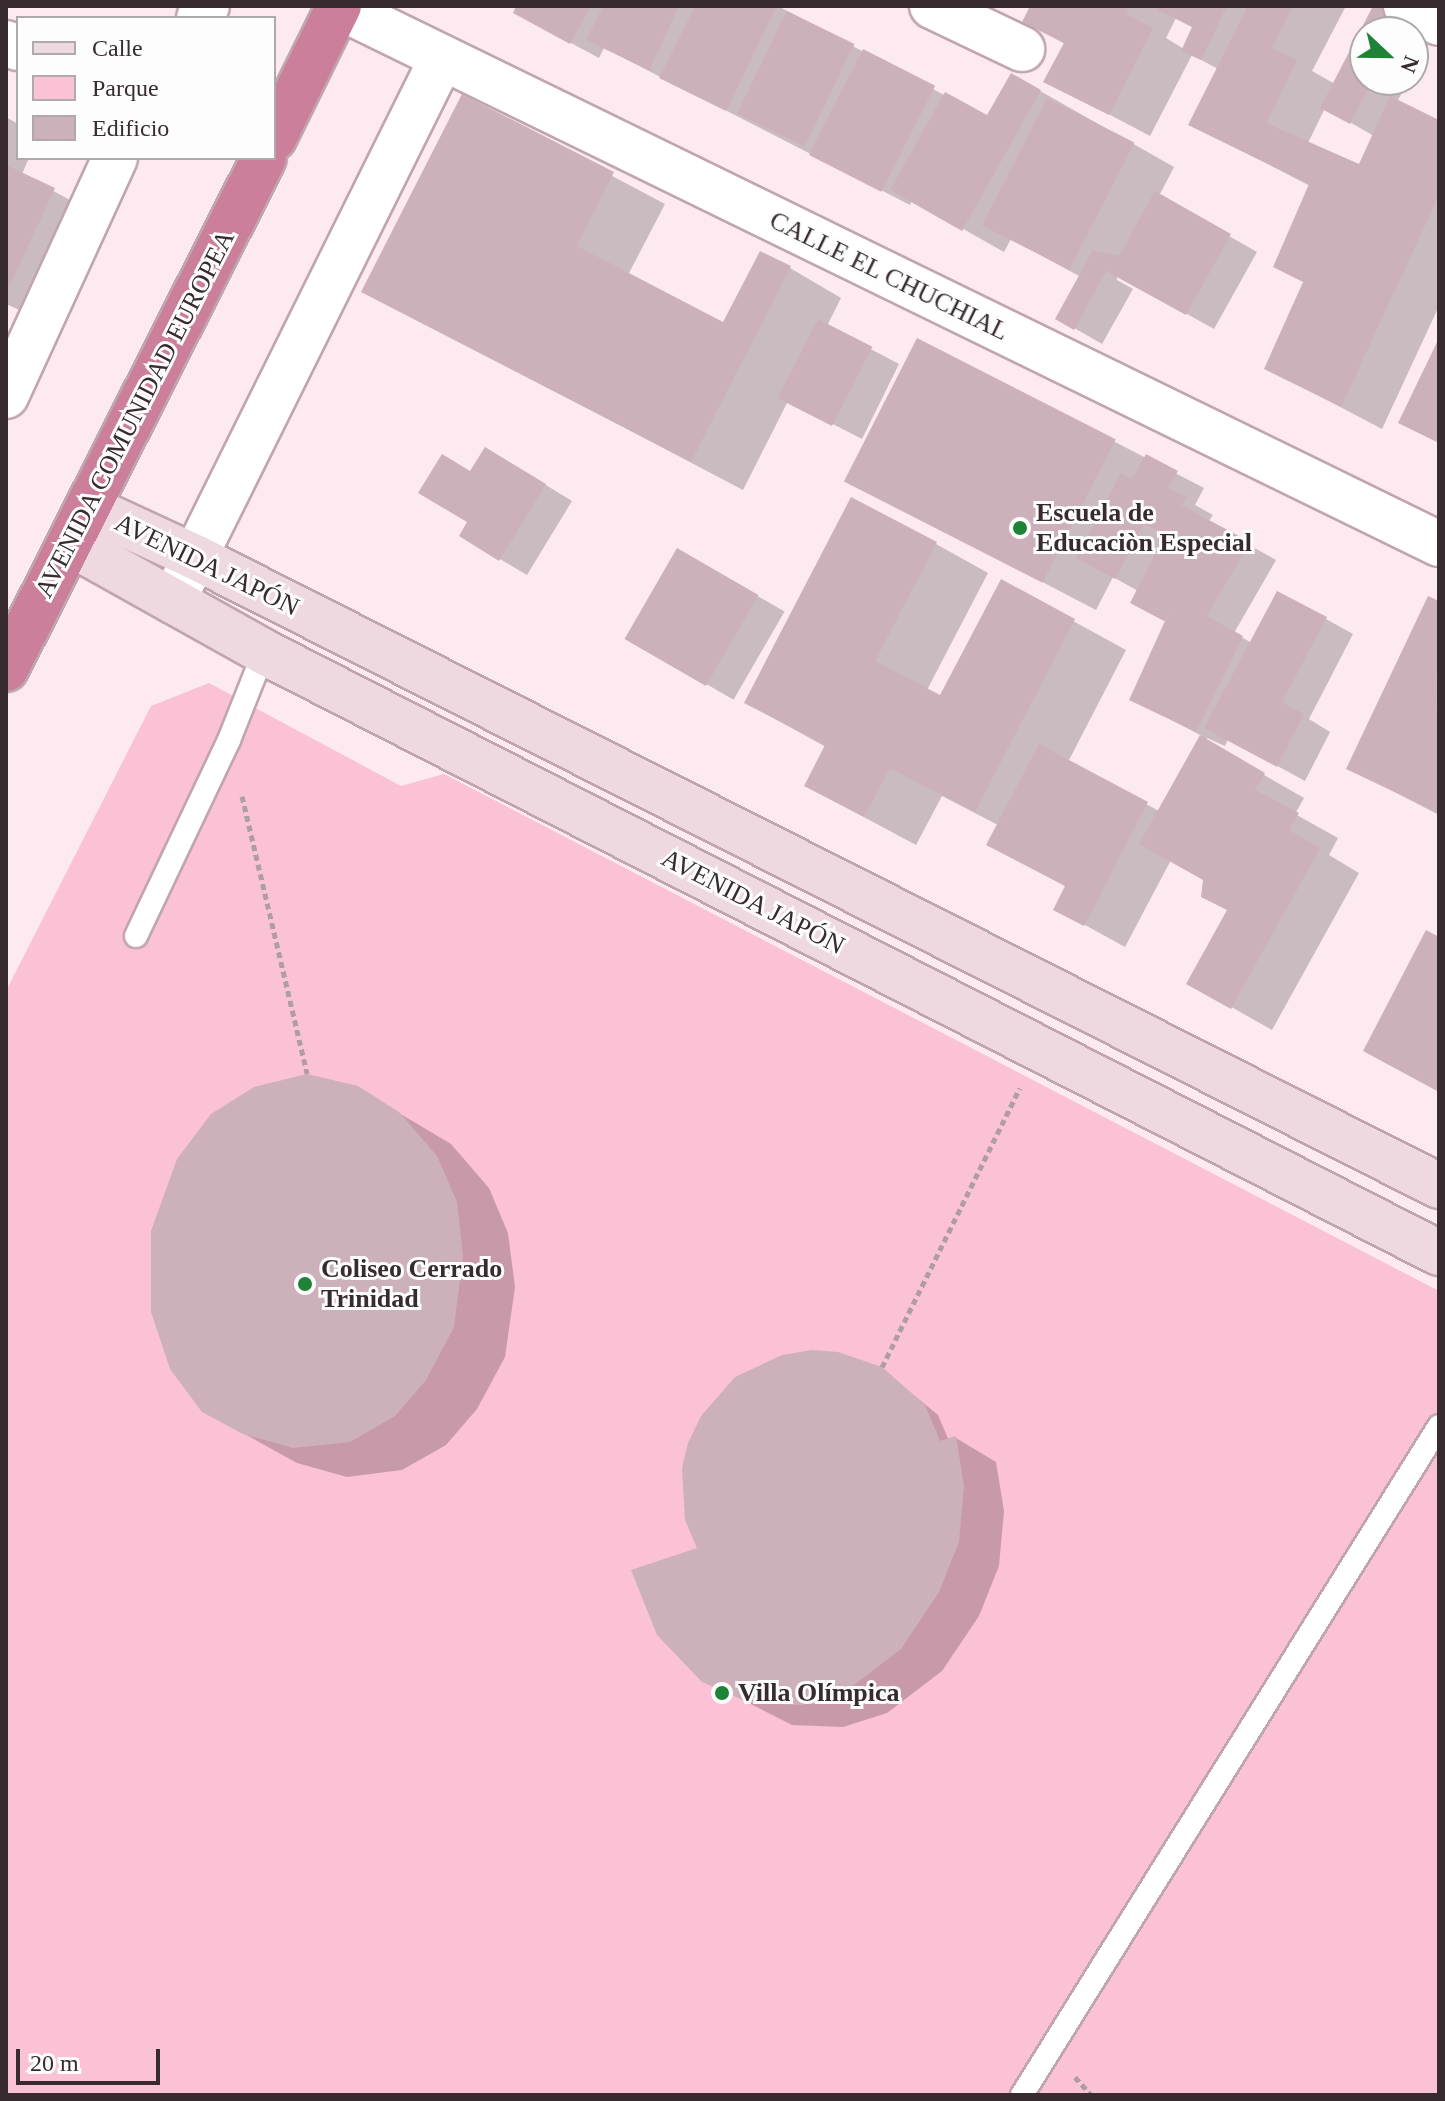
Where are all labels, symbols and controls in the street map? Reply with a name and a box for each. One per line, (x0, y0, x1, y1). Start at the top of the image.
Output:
legend (16, 16, 276, 160)
north arrow (1349, 16, 1429, 96)
text: Calle (92, 35, 143, 61)
text: N (1395, 52, 1424, 76)
text: Parque (92, 75, 159, 101)
text: Edificio (92, 115, 169, 141)
street label: CALLE EL CHUCHIAL (764, 204, 1014, 348)
street label: AVENIDA COMUNIDAD EUROPEA (28, 224, 242, 604)
place label: Escuela de Educaciòn Especial (1036, 497, 1252, 558)
street label: AVENIDA JAPÓN (109, 507, 305, 623)
marker: Escuela de Educaciòn Especial (1011, 519, 1029, 537)
street label: AVENIDA JAPÓN (656, 842, 850, 962)
place label: Coliseo Cerrado Trinidad (321, 1253, 502, 1314)
marker: Coliseo Cerrado Trinidad (296, 1275, 314, 1293)
place label: Villa Olímpica (738, 1677, 900, 1709)
marker: Villa Olímpica (713, 1684, 731, 1702)
scale bar (20, 2033, 164, 2083)
text: 20 m (30, 2050, 79, 2076)

